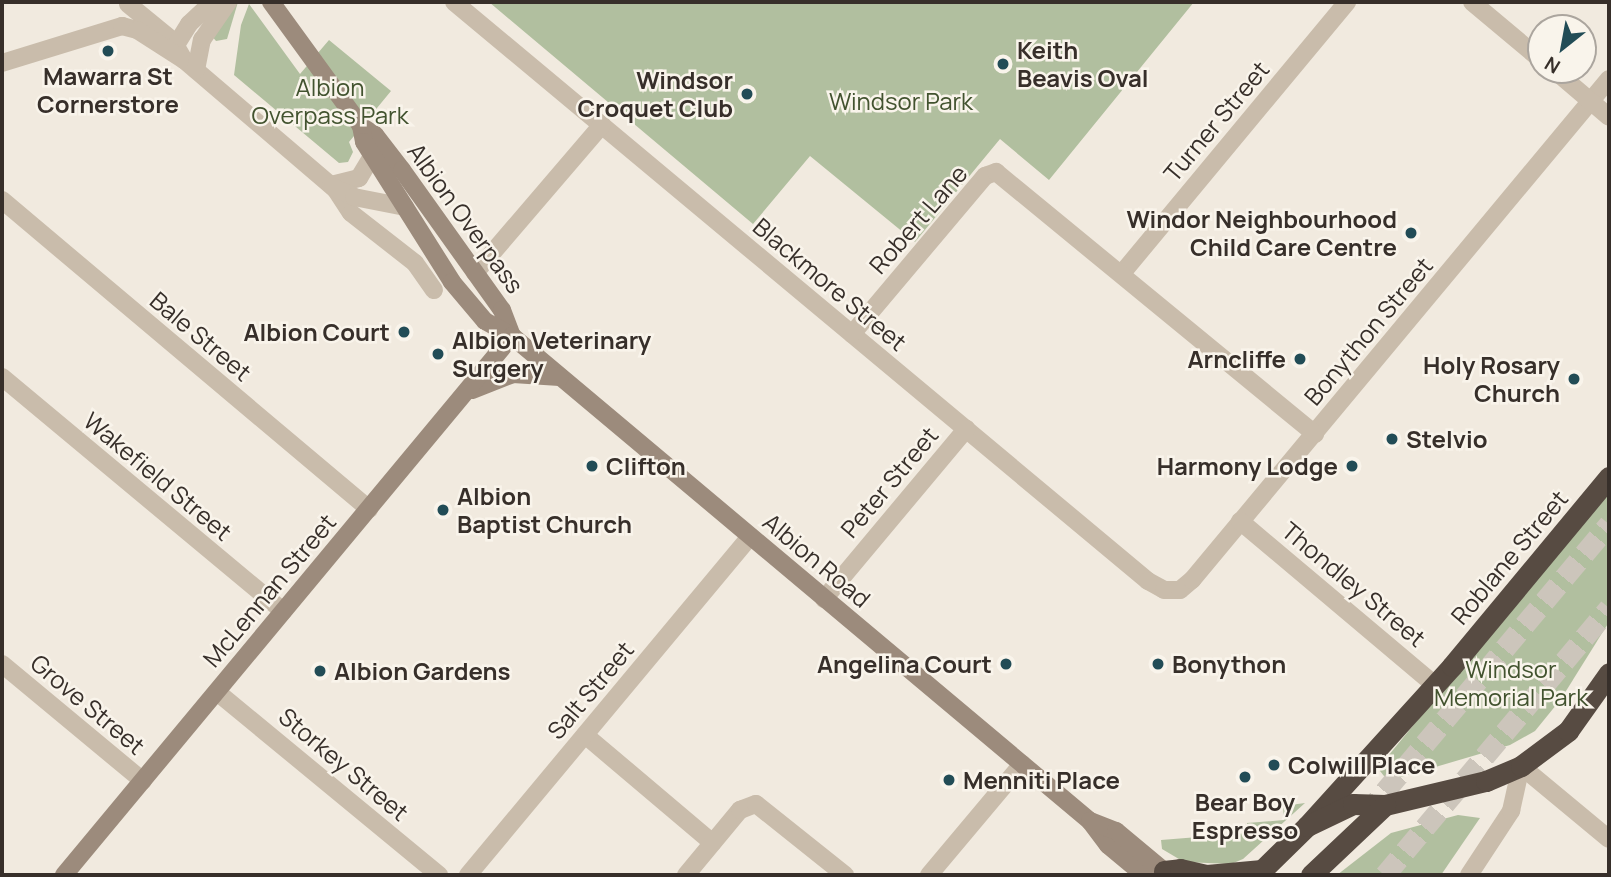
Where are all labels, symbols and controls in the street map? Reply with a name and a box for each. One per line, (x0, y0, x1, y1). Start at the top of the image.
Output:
north arrow (1527, 14, 1597, 84)
place label: Keith Beavis Oval (1017, 36, 1149, 92)
marker: Mawarra St Cornerstore (100, 43, 116, 59)
text: N (1540, 51, 1565, 80)
street label: Turner Street (1157, 55, 1275, 187)
marker: Keith Beavis Oval (995, 56, 1011, 72)
place label: Mawarra St Cornerstore (37, 62, 179, 118)
place label: Windsor Croquet Club (577, 66, 733, 122)
park label: Albion Overpass Park (251, 73, 409, 129)
marker: Windsor Croquet Club (739, 86, 755, 102)
park label: Windsor Park (829, 87, 973, 115)
street label: Albion Overpass (402, 137, 530, 299)
street label: Robert Lane (863, 159, 973, 279)
place label: Windor Neighbourhood Child Care Centre (1127, 205, 1397, 261)
street label: Blackmore Street (748, 212, 912, 356)
marker: Windor Neighbourhood Child Care Centre (1403, 225, 1419, 241)
street label: Bonython Street (1298, 251, 1438, 411)
street label: Bale Street (145, 285, 257, 387)
place label: Albion Court (243, 318, 390, 346)
marker: Albion Court (396, 324, 412, 340)
place label: Albion Veterinary Surgery (452, 326, 651, 382)
place label: Arncliffe (1187, 345, 1286, 373)
marker: Albion Veterinary Surgery (430, 346, 446, 362)
marker: Arncliffe (1292, 351, 1308, 367)
place label: Holy Rosary Church (1423, 351, 1560, 407)
marker: Holy Rosary Church (1566, 371, 1582, 387)
street label: Wakefield Street (78, 406, 238, 546)
street label: Peter Street (834, 421, 944, 543)
place label: Stelvio (1406, 425, 1488, 453)
marker: Stelvio (1384, 431, 1400, 447)
place label: Clifton (606, 452, 686, 480)
place label: Harmony Lodge (1157, 452, 1338, 480)
marker: Clifton (584, 458, 600, 474)
marker: Harmony Lodge (1344, 458, 1360, 474)
place label: Albion Baptist Church (457, 482, 632, 538)
street label: Roblane Street (1445, 484, 1573, 630)
marker: Albion Baptist Church (435, 502, 451, 518)
street label: Albion Road (758, 507, 876, 613)
street label: McLennan Street (197, 508, 341, 672)
street label: Thondley Street (1276, 516, 1432, 652)
street label: Salt Street (541, 635, 639, 745)
street label: Grove Street (25, 648, 151, 760)
place label: Angelina Court (817, 650, 992, 678)
place label: Bonython (1172, 650, 1286, 678)
park label: Windsor Memorial Park (1434, 655, 1588, 711)
marker: Angelina Court (998, 656, 1014, 672)
marker: Bonython (1150, 656, 1166, 672)
place label: Albion Gardens (334, 657, 511, 685)
marker: Albion Gardens (312, 663, 328, 679)
street label: Storkey Street (273, 701, 415, 827)
place label: Colwill Place (1288, 751, 1435, 779)
marker: Colwill Place (1266, 757, 1282, 773)
place label: Menniti Place (963, 766, 1120, 794)
marker: Bear Boy Espresso (1237, 769, 1253, 785)
marker: Menniti Place (941, 772, 957, 788)
place label: Bear Boy Espresso (1192, 788, 1298, 844)

